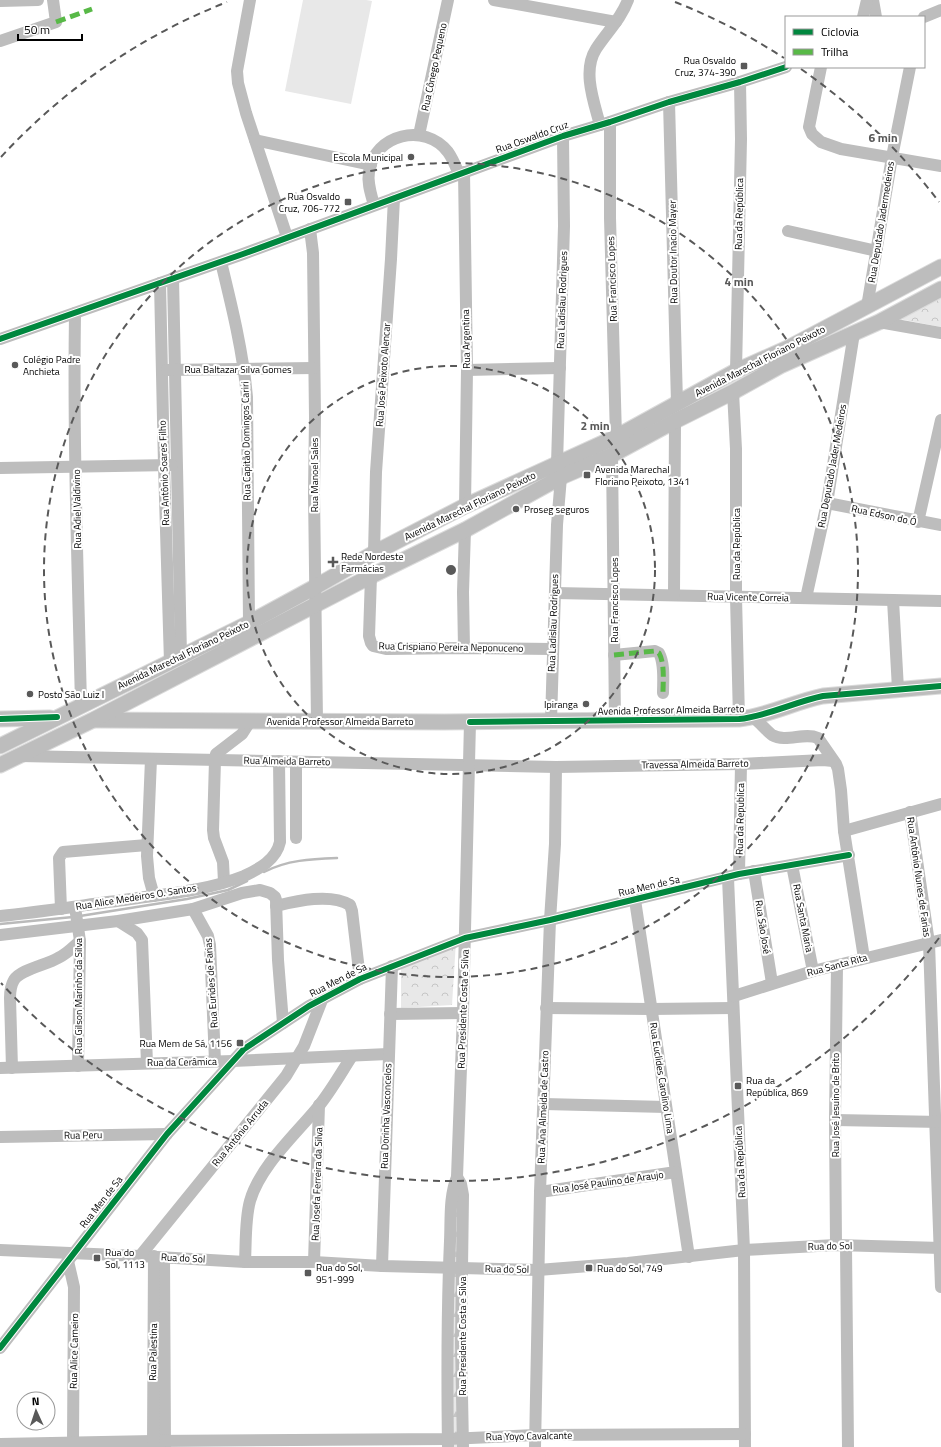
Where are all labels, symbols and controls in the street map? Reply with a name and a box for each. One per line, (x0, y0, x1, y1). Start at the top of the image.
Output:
scale bar (18, 16, 82, 42)
legend (785, 16, 925, 68)
text: 50 m (24, 20, 50, 39)
street label: Rua Cônego Pequeno (417, 22, 451, 112)
text: Ciclovia (821, 22, 859, 41)
text: Trilha (821, 42, 848, 61)
place label: Rua Osvaldo Cruz, 374-390 (675, 53, 736, 80)
marker: Rua Osvaldo Cruz, 374-390 (739, 61, 749, 71)
street label: Rua Oswaldo Cruz (494, 117, 571, 157)
text: 6 min (868, 128, 898, 147)
place label: Escola Municipal (333, 150, 403, 165)
marker: Escola Municipal (406, 152, 416, 162)
street label: Rua Deputado Jadermedeiros (864, 160, 898, 284)
street label: Rua da República (731, 178, 747, 250)
place label: Rua Osvaldo Cruz, 706-772 (279, 189, 340, 216)
marker: Rua Osvaldo Cruz, 706-772 (343, 197, 353, 207)
street label: Rua Doutor Inacio Mayer (665, 200, 681, 304)
street label: Rua Francisco Lopes (603, 236, 621, 322)
street label: Rua Ladislau Rodrigues (553, 250, 571, 349)
text: 4 min (724, 272, 754, 291)
street label: Rua Argentina (458, 309, 474, 369)
street label: Avenida Marechal Floriano Peixoto (692, 321, 828, 401)
street label: Rua José Peixoto Alencar (372, 322, 394, 427)
place label: Colégio Padre Anchieta (23, 352, 80, 379)
marker: Colégio Padre Anchieta (10, 360, 20, 370)
street label: Rua Baltazar Silva Gomes (184, 362, 292, 377)
street label: Rua Capitão Domingos Cariri (237, 381, 255, 501)
street label: Rua Deputado Jader Medeiros (814, 403, 850, 529)
text: 2 min (580, 416, 610, 435)
street label: Rua Antônio Soares Filho (155, 420, 173, 526)
street label: Rua Manoel Sales (307, 437, 322, 512)
place label: Avenida Marechal Floriano Peixoto, 1341 (595, 462, 690, 489)
street label: Avenida Marechal Floriano Peixoto (402, 468, 538, 544)
street label: Rua Adiel Valdivino (69, 469, 85, 549)
marker: Avenida Marechal Floriano Peixoto, 1341 (582, 470, 592, 480)
street label: Rua Edson do Ó (850, 501, 918, 529)
place label: Proseg seguros (524, 502, 589, 517)
marker: Proseg seguros (511, 504, 521, 514)
street label: Rua da República (729, 508, 744, 580)
place label: Rede Nordeste Farmácias (341, 549, 404, 576)
marker: Rede Nordeste Farmácias (328, 557, 338, 567)
street label: Rua Francisco Lopes (607, 557, 622, 643)
centre of rings (444, 563, 458, 577)
street label: Rua Ladislau Rodrigues (544, 573, 562, 672)
street label: Rua Vicente Correia (707, 589, 789, 605)
street label: Avenida Marechal Floriano Peixoto (115, 617, 251, 693)
street label: Rua Crispiano Pereira Neponuceno (378, 638, 524, 656)
place label: Posto São Luiz I (38, 687, 104, 702)
marker: Posto São Luiz I (25, 689, 35, 699)
place label: Ipiranga (544, 697, 578, 712)
marker: Ipiranga (581, 699, 591, 709)
street label: Avenida Professor Almeida Barreto (597, 701, 745, 719)
street label: Avenida Professor Almeida Barreto (267, 714, 413, 729)
street label: Rua Almeida Barreto (243, 753, 331, 769)
street label: Travessa Almeida Barreto (641, 756, 749, 772)
street label: Rua da Republica (732, 783, 748, 855)
street label: Rua Antônio Nunes de Farias (903, 816, 935, 938)
street label: Rua Men de Sa (617, 872, 681, 900)
street label: Rua Alice Medeiros O. Santos (75, 880, 198, 914)
street label: Rua Santa Maria (789, 883, 817, 953)
street label: Rua São José (751, 899, 775, 955)
street label: Rua Eurides de Farias (200, 937, 222, 1028)
street label: Rua Gilson Marinho da Silva (71, 938, 86, 1054)
street label: Rua Presidente Costa e Silva (453, 949, 473, 1069)
street label: Rua Santa Rita (805, 950, 869, 980)
street label: Rua Men de Sa (307, 959, 369, 1001)
street label: Rua Euclides Carolino Lima (646, 1021, 678, 1135)
place label: Rua Mem de Sá, 1156 (140, 1036, 232, 1051)
marker: Rua Mem de Sá, 1156 (235, 1038, 245, 1048)
street label: Rua Ana Almeida de Castro (534, 1050, 552, 1164)
street label: Rua José Jesuino de Brito (828, 1053, 843, 1157)
street label: Rua da Cerâmica (147, 1054, 217, 1070)
street label: Rua Dorinha Vasconcelos (377, 1063, 395, 1169)
place label: Rua da República, 869 (746, 1073, 808, 1100)
marker: Rua da República, 869 (733, 1081, 743, 1091)
street label: Rua Antônio Arruda (208, 1096, 272, 1170)
street label: Rua da República (731, 1126, 749, 1198)
street label: Rua Peru (64, 1127, 102, 1143)
street label: Rua Josefa Ferreira da Silva (308, 1127, 326, 1241)
street label: Rua José Paulino de Araujo (552, 1167, 664, 1197)
street label: Rua Men de Sa (76, 1173, 126, 1231)
street label: Rua do Sol (808, 1238, 852, 1254)
place label: Rua do Sol, 1113 (105, 1245, 145, 1272)
street label: Rua do Sol (160, 1249, 206, 1267)
marker: Rua do Sol, 1113 (92, 1253, 102, 1263)
place label: Rua do Sol, 951-999 (316, 1260, 363, 1287)
street label: Rua do Sol (485, 1261, 529, 1277)
place label: Rua do Sol, 749 (597, 1261, 663, 1276)
marker: Rua do Sol, 749 (584, 1263, 594, 1273)
marker: Rua do Sol, 951-999 (303, 1268, 313, 1278)
street label: Rua Presidente Costa e Silva (455, 1276, 470, 1396)
street label: Rua Alice Carneiro (66, 1313, 82, 1389)
street label: Rua Palestina (145, 1323, 161, 1381)
north arrow (16, 1391, 56, 1431)
text: N (31, 1393, 40, 1409)
street label: Rua Yoyo Cavalcante (486, 1428, 572, 1444)

